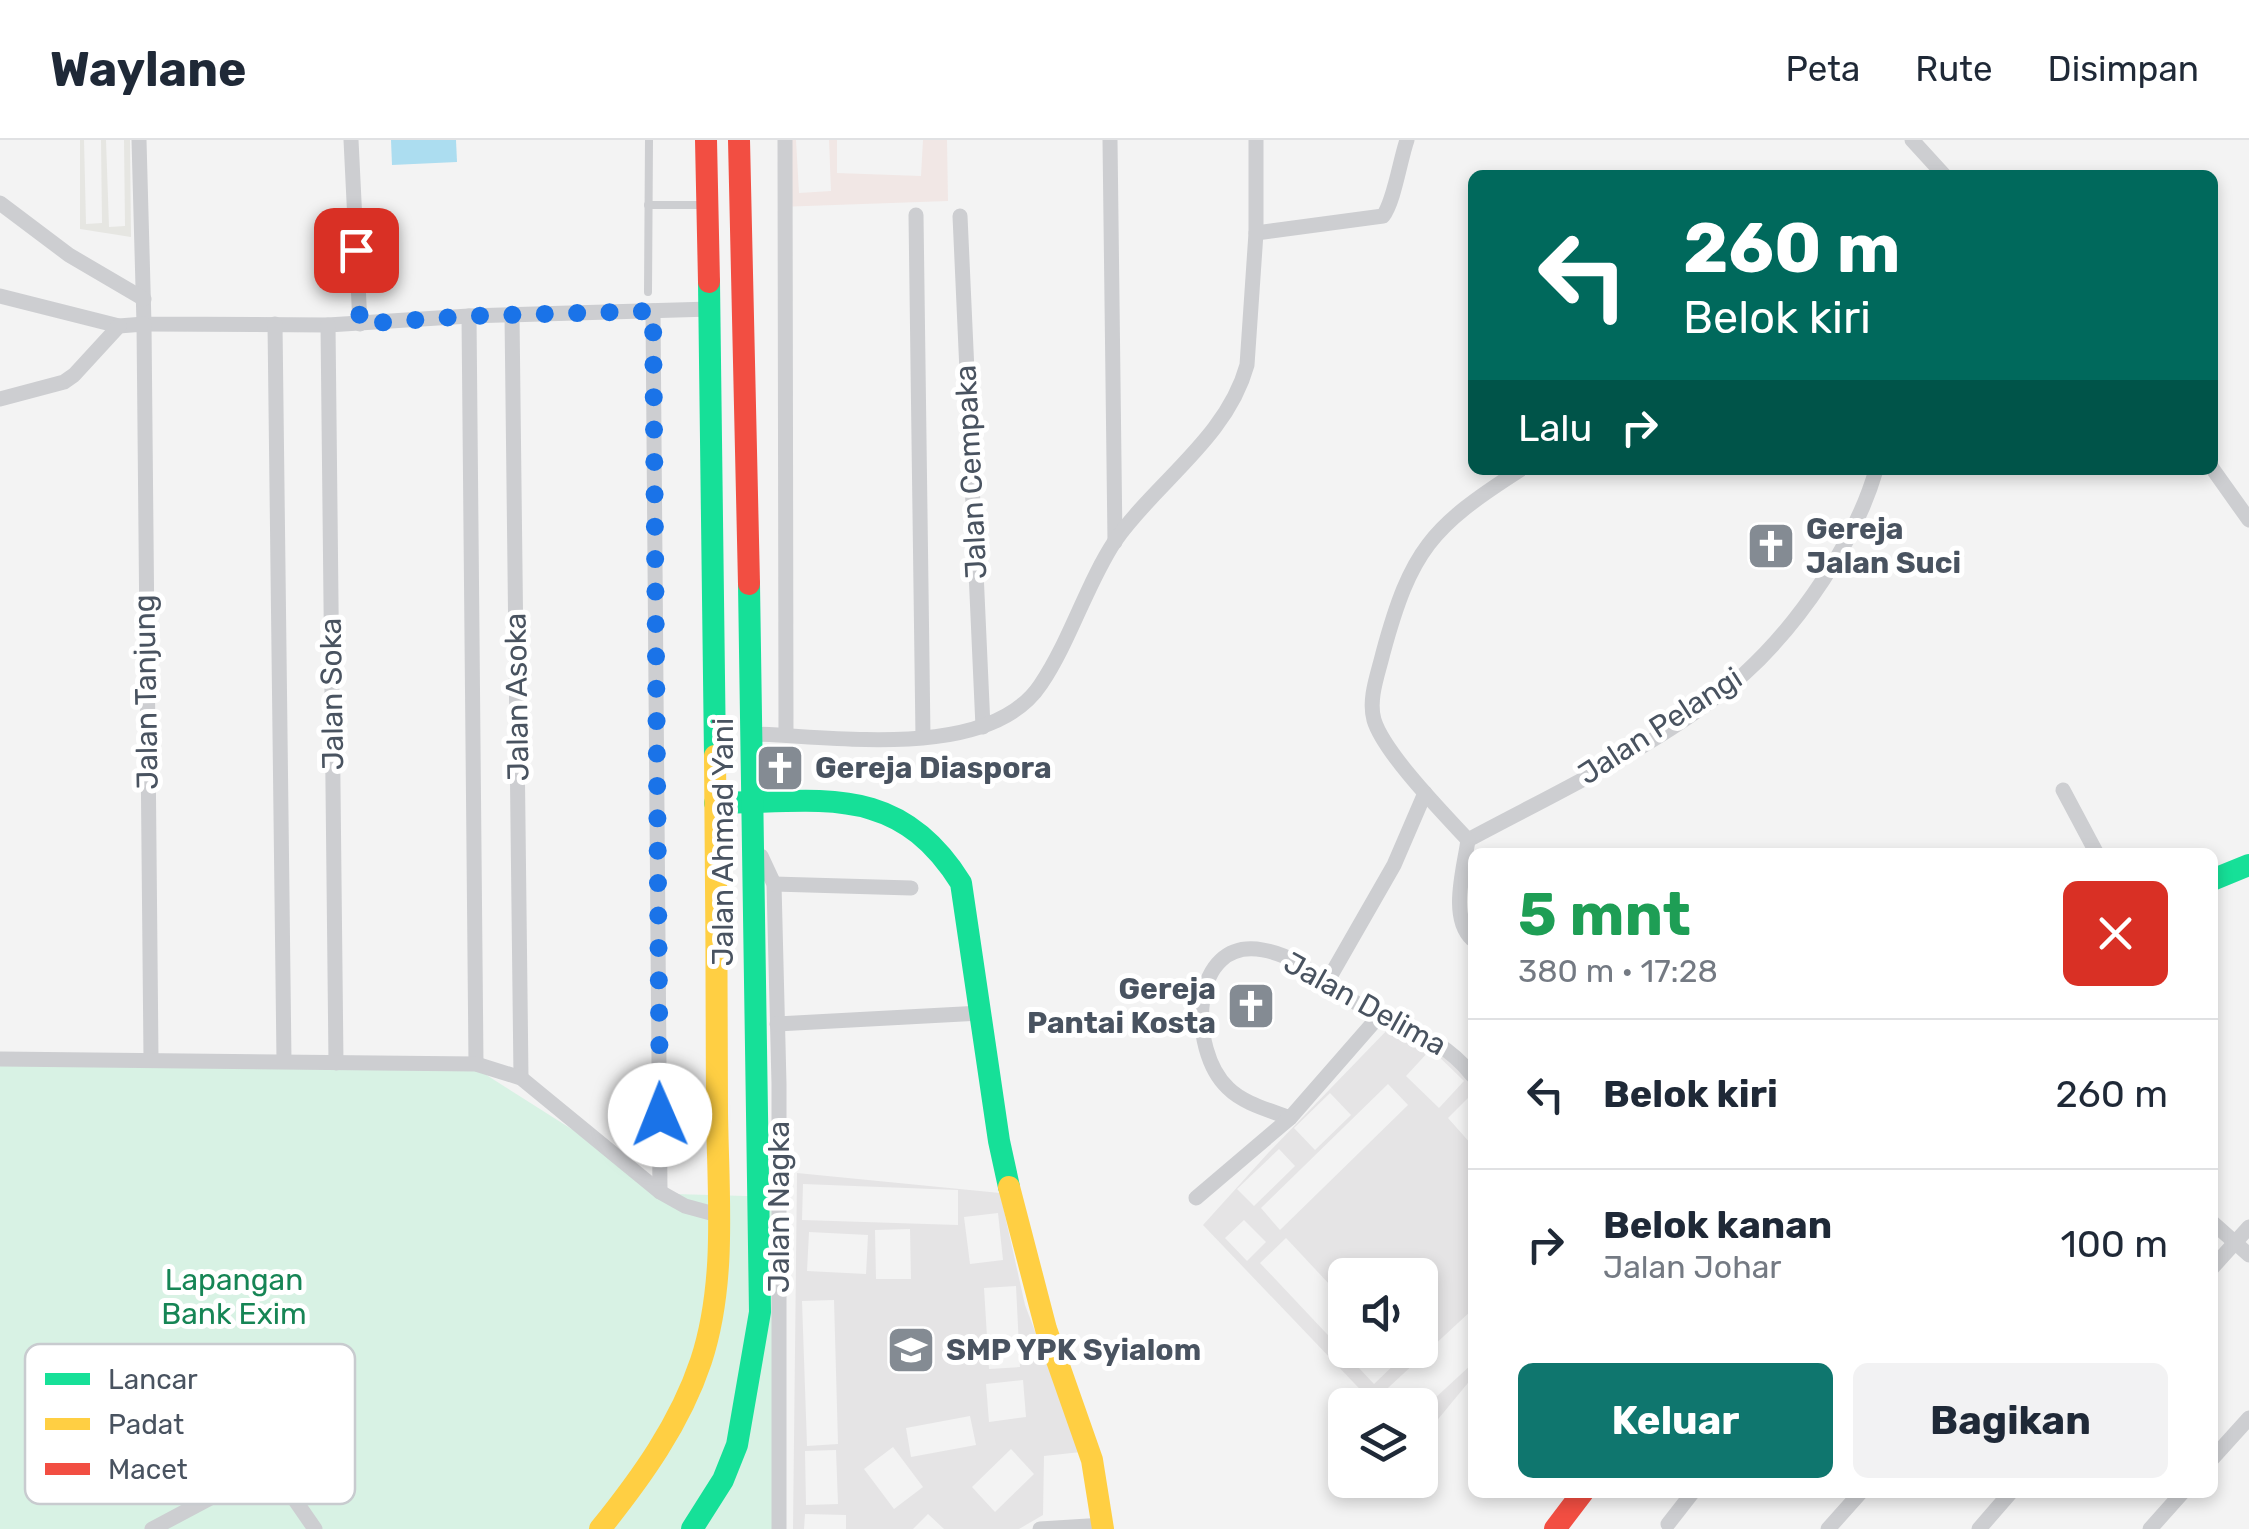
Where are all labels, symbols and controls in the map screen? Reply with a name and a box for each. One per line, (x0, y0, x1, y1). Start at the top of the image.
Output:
text: Waylane (50, 41, 247, 98)
text: Peta (1786, 48, 1860, 90)
text: Rute (1915, 48, 1993, 90)
text: Disimpan (2048, 48, 2199, 90)
text: 260 m (1683, 207, 1901, 290)
pin (314, 208, 399, 293)
icon: left (1518, 210, 1648, 340)
icon: arrive (329, 223, 384, 278)
text: Belok kiri (1683, 291, 1871, 344)
street label: Jalan Cempaka (947, 364, 995, 580)
icon: right (1612, 400, 1667, 455)
text: Lalu (1518, 405, 1592, 451)
place label: Gereja Jalan Suci (1806, 511, 1961, 581)
church icon: Gereja Jalan Suci (1745, 520, 1797, 572)
street label: Jalan Tanjung (126, 594, 166, 790)
street label: Jalan Asoka (498, 612, 536, 782)
street label: Jalan Soka (313, 617, 351, 771)
street label: Jalan Pelangi (1571, 660, 1749, 792)
street label: Jalan Ahmad Yani (705, 718, 741, 966)
church icon: Gereja Diaspora (754, 742, 806, 794)
place label: Gereja Diaspora (815, 750, 1052, 786)
text: 5 mnt (1518, 879, 1691, 950)
button: close (2063, 881, 2168, 986)
street label: Jalan Delima (1278, 945, 1452, 1063)
text: 380 m · 17:28 (1518, 952, 1718, 990)
place label: Gereja Pantai Kosta (1027, 971, 1216, 1041)
church icon: Gereja Pantai Kosta (1225, 980, 1277, 1032)
position arrow (608, 1063, 712, 1167)
icon: left (1518, 1067, 1573, 1122)
text: Belok kiri (1603, 1071, 1778, 1117)
text: 260 m (2056, 1071, 2168, 1117)
street label: Jalan Nagka (761, 1121, 797, 1293)
text: Belok kanan (1603, 1202, 1832, 1248)
icon: right (1518, 1217, 1573, 1272)
text: 100 m (2060, 1221, 2168, 1267)
text: Jalan Johar (1603, 1248, 1781, 1286)
map controls (1328, 1258, 1438, 1498)
button: sound (1328, 1258, 1438, 1368)
park label: Lapangan Bank Exim (161, 1262, 307, 1332)
school or university icon: SMP YPK Syialom (885, 1324, 937, 1376)
place label: SMP YPK Syialom (946, 1332, 1201, 1368)
legend (25, 1344, 355, 1504)
text: Lancar (108, 1363, 198, 1396)
button: Keluar (1518, 1363, 1833, 1478)
button: Bagikan (1853, 1363, 2168, 1478)
button: layers (1328, 1388, 1438, 1498)
text: Padat (108, 1408, 184, 1441)
text: Macet (108, 1453, 188, 1486)

